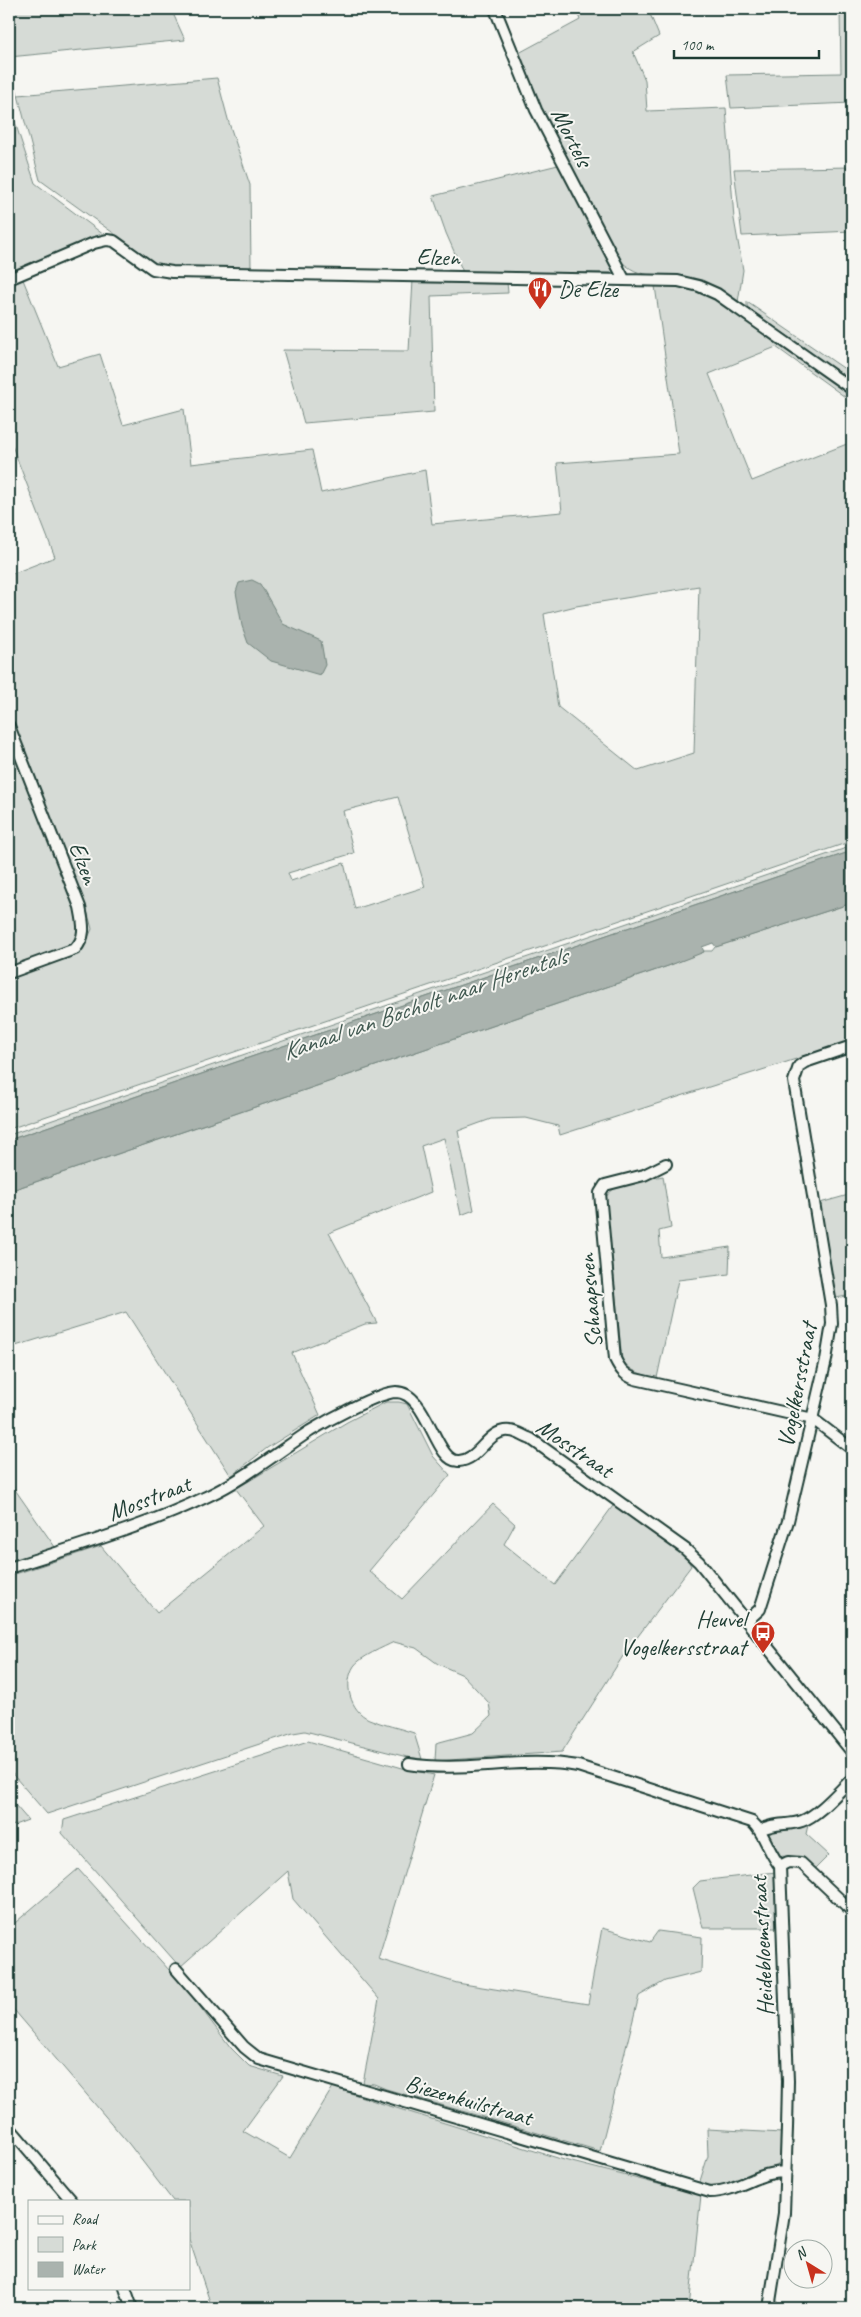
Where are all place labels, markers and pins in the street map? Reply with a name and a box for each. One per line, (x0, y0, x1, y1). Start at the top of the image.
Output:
place label: De Elze (558, 274, 620, 304)
restaurant icon: De Elze (527, 276, 553, 310)
place label: Heuvel Vogelkersstraat (620, 1604, 750, 1662)
bus stop icon: Heuvel Vogelkersstraat (750, 1620, 776, 1654)

